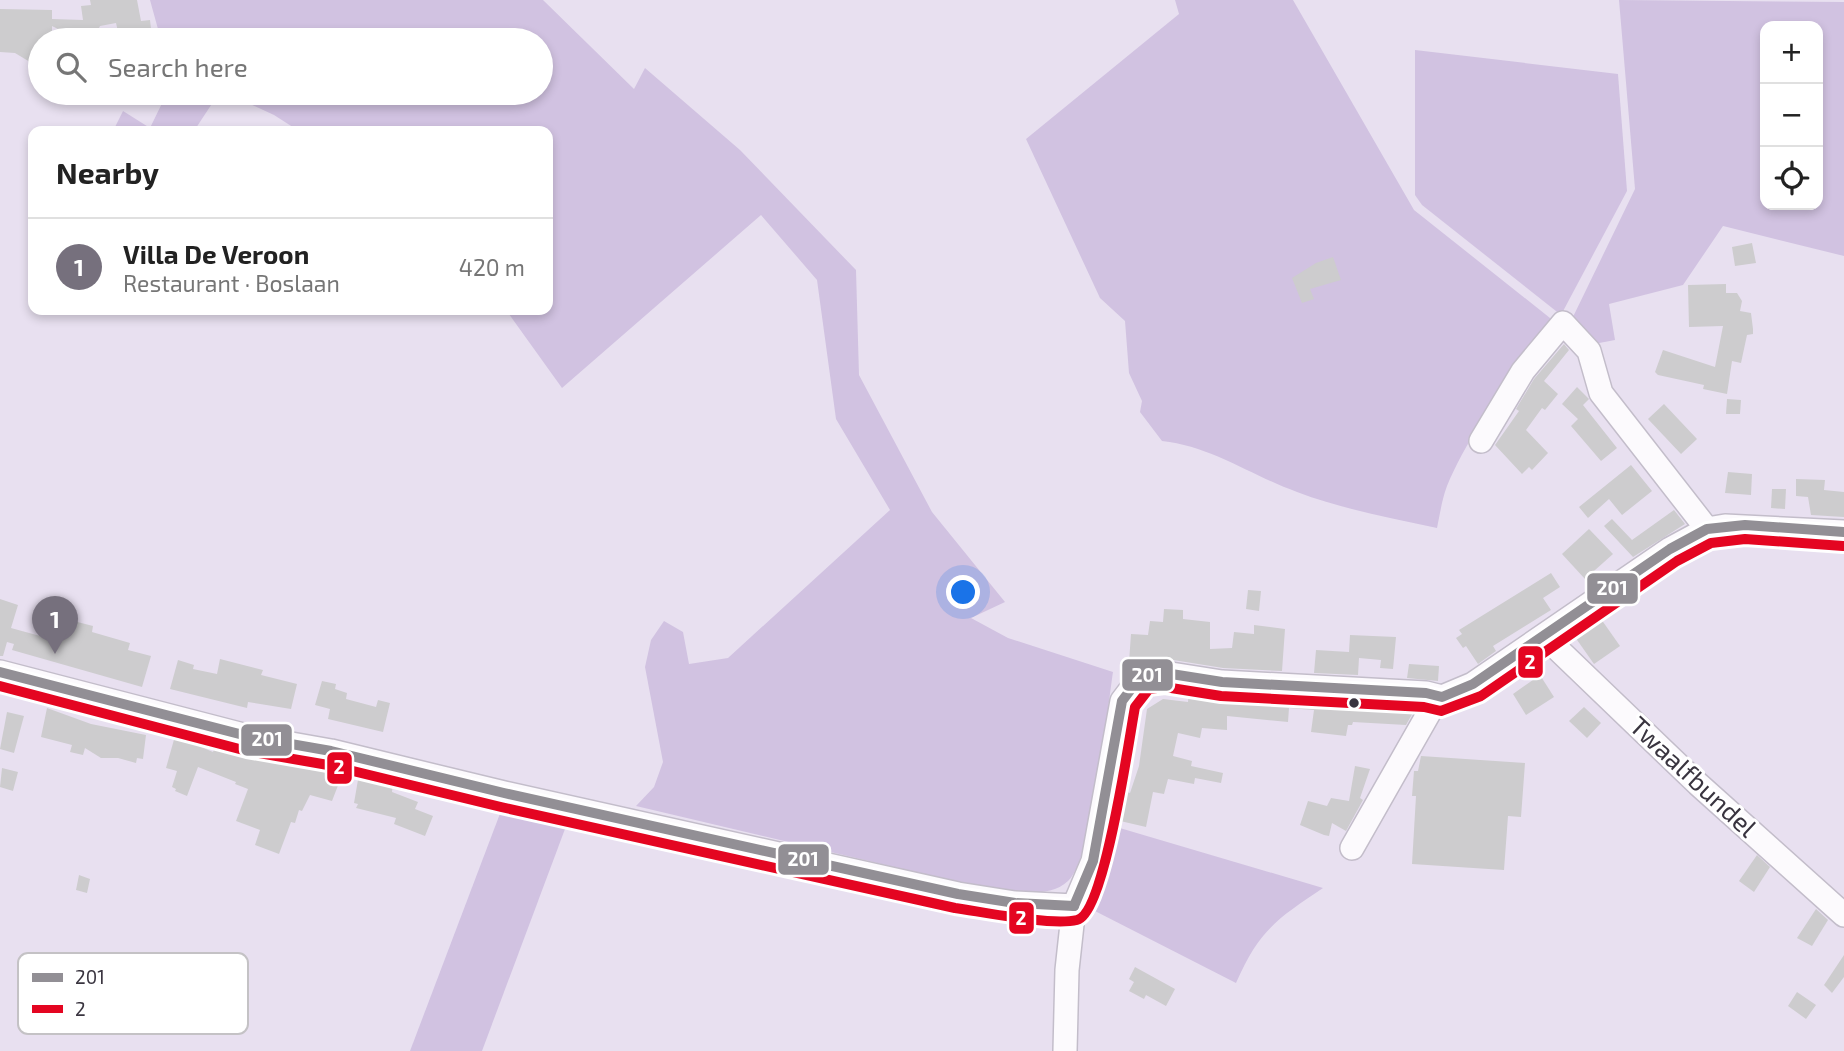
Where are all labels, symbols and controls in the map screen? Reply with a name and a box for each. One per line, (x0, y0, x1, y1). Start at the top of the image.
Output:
map controls (1760, 21, 1823, 210)
button: + (1760, 21, 1823, 84)
search box (28, 28, 553, 105)
icon: search (52, 48, 90, 86)
text: Search here (108, 51, 248, 82)
button: − (1760, 84, 1823, 147)
button: locate (1760, 147, 1823, 210)
text: Nearby (56, 154, 159, 190)
text: Villa De Veroon (123, 238, 309, 269)
text: 1 (74, 253, 84, 281)
text: 420 m (459, 253, 525, 281)
text: Restaurant · Boslaan (123, 269, 340, 297)
line badge: 201 (1586, 572, 1639, 605)
your location (946, 575, 980, 609)
text: 201 (1596, 576, 1628, 599)
pin: 1 (32, 596, 78, 654)
line badge: 2 (1517, 645, 1544, 679)
text: 2 (1524, 650, 1536, 673)
line badge: 201 (1121, 658, 1174, 692)
text: 201 (1131, 663, 1163, 686)
unlabelled marker (1347, 696, 1361, 710)
street label: Twaalfbundel (1624, 709, 1764, 843)
line badge: 201 (240, 723, 293, 757)
text: 201 (251, 727, 283, 750)
line badge: 2 (326, 751, 353, 785)
text: 2 (333, 755, 345, 778)
line badge: 201 (777, 843, 830, 876)
text: 201 (787, 847, 819, 870)
line badge: 2 (1008, 901, 1035, 935)
text: 2 (1015, 906, 1027, 929)
legend (18, 953, 248, 1034)
text: 201 (75, 965, 105, 988)
text: 2 (75, 997, 86, 1020)

